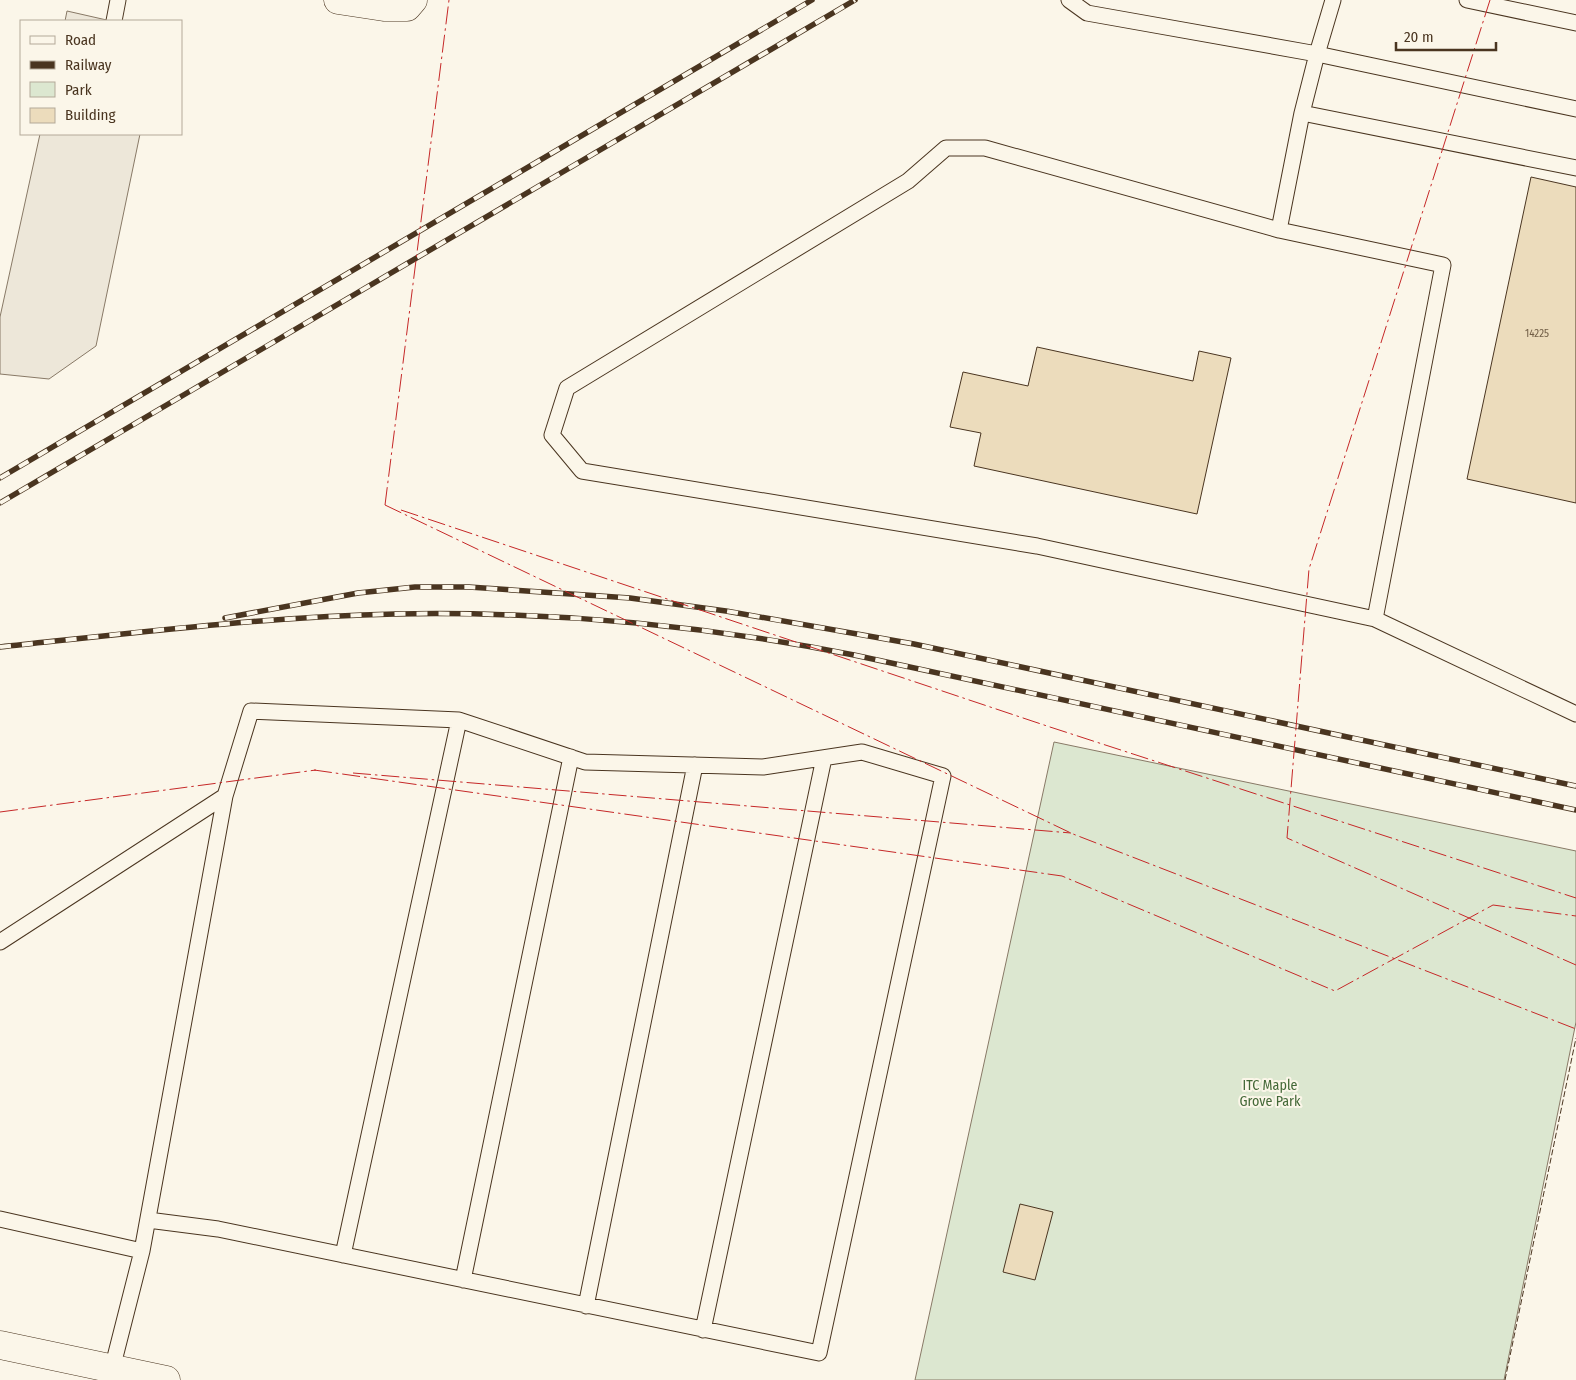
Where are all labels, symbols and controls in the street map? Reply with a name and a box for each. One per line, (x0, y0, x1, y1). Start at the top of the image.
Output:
legend (20, 20, 182, 135)
scale bar (1396, 20, 1496, 52)
text: 20 m (1404, 28, 1434, 46)
text: Road (65, 31, 96, 49)
text: Railway (65, 56, 112, 74)
text: Park (65, 81, 92, 99)
text: Building (65, 106, 116, 124)
house number: 14225 (1525, 327, 1549, 340)
park label: ITC Maple Grove Park (1239, 1077, 1301, 1110)

